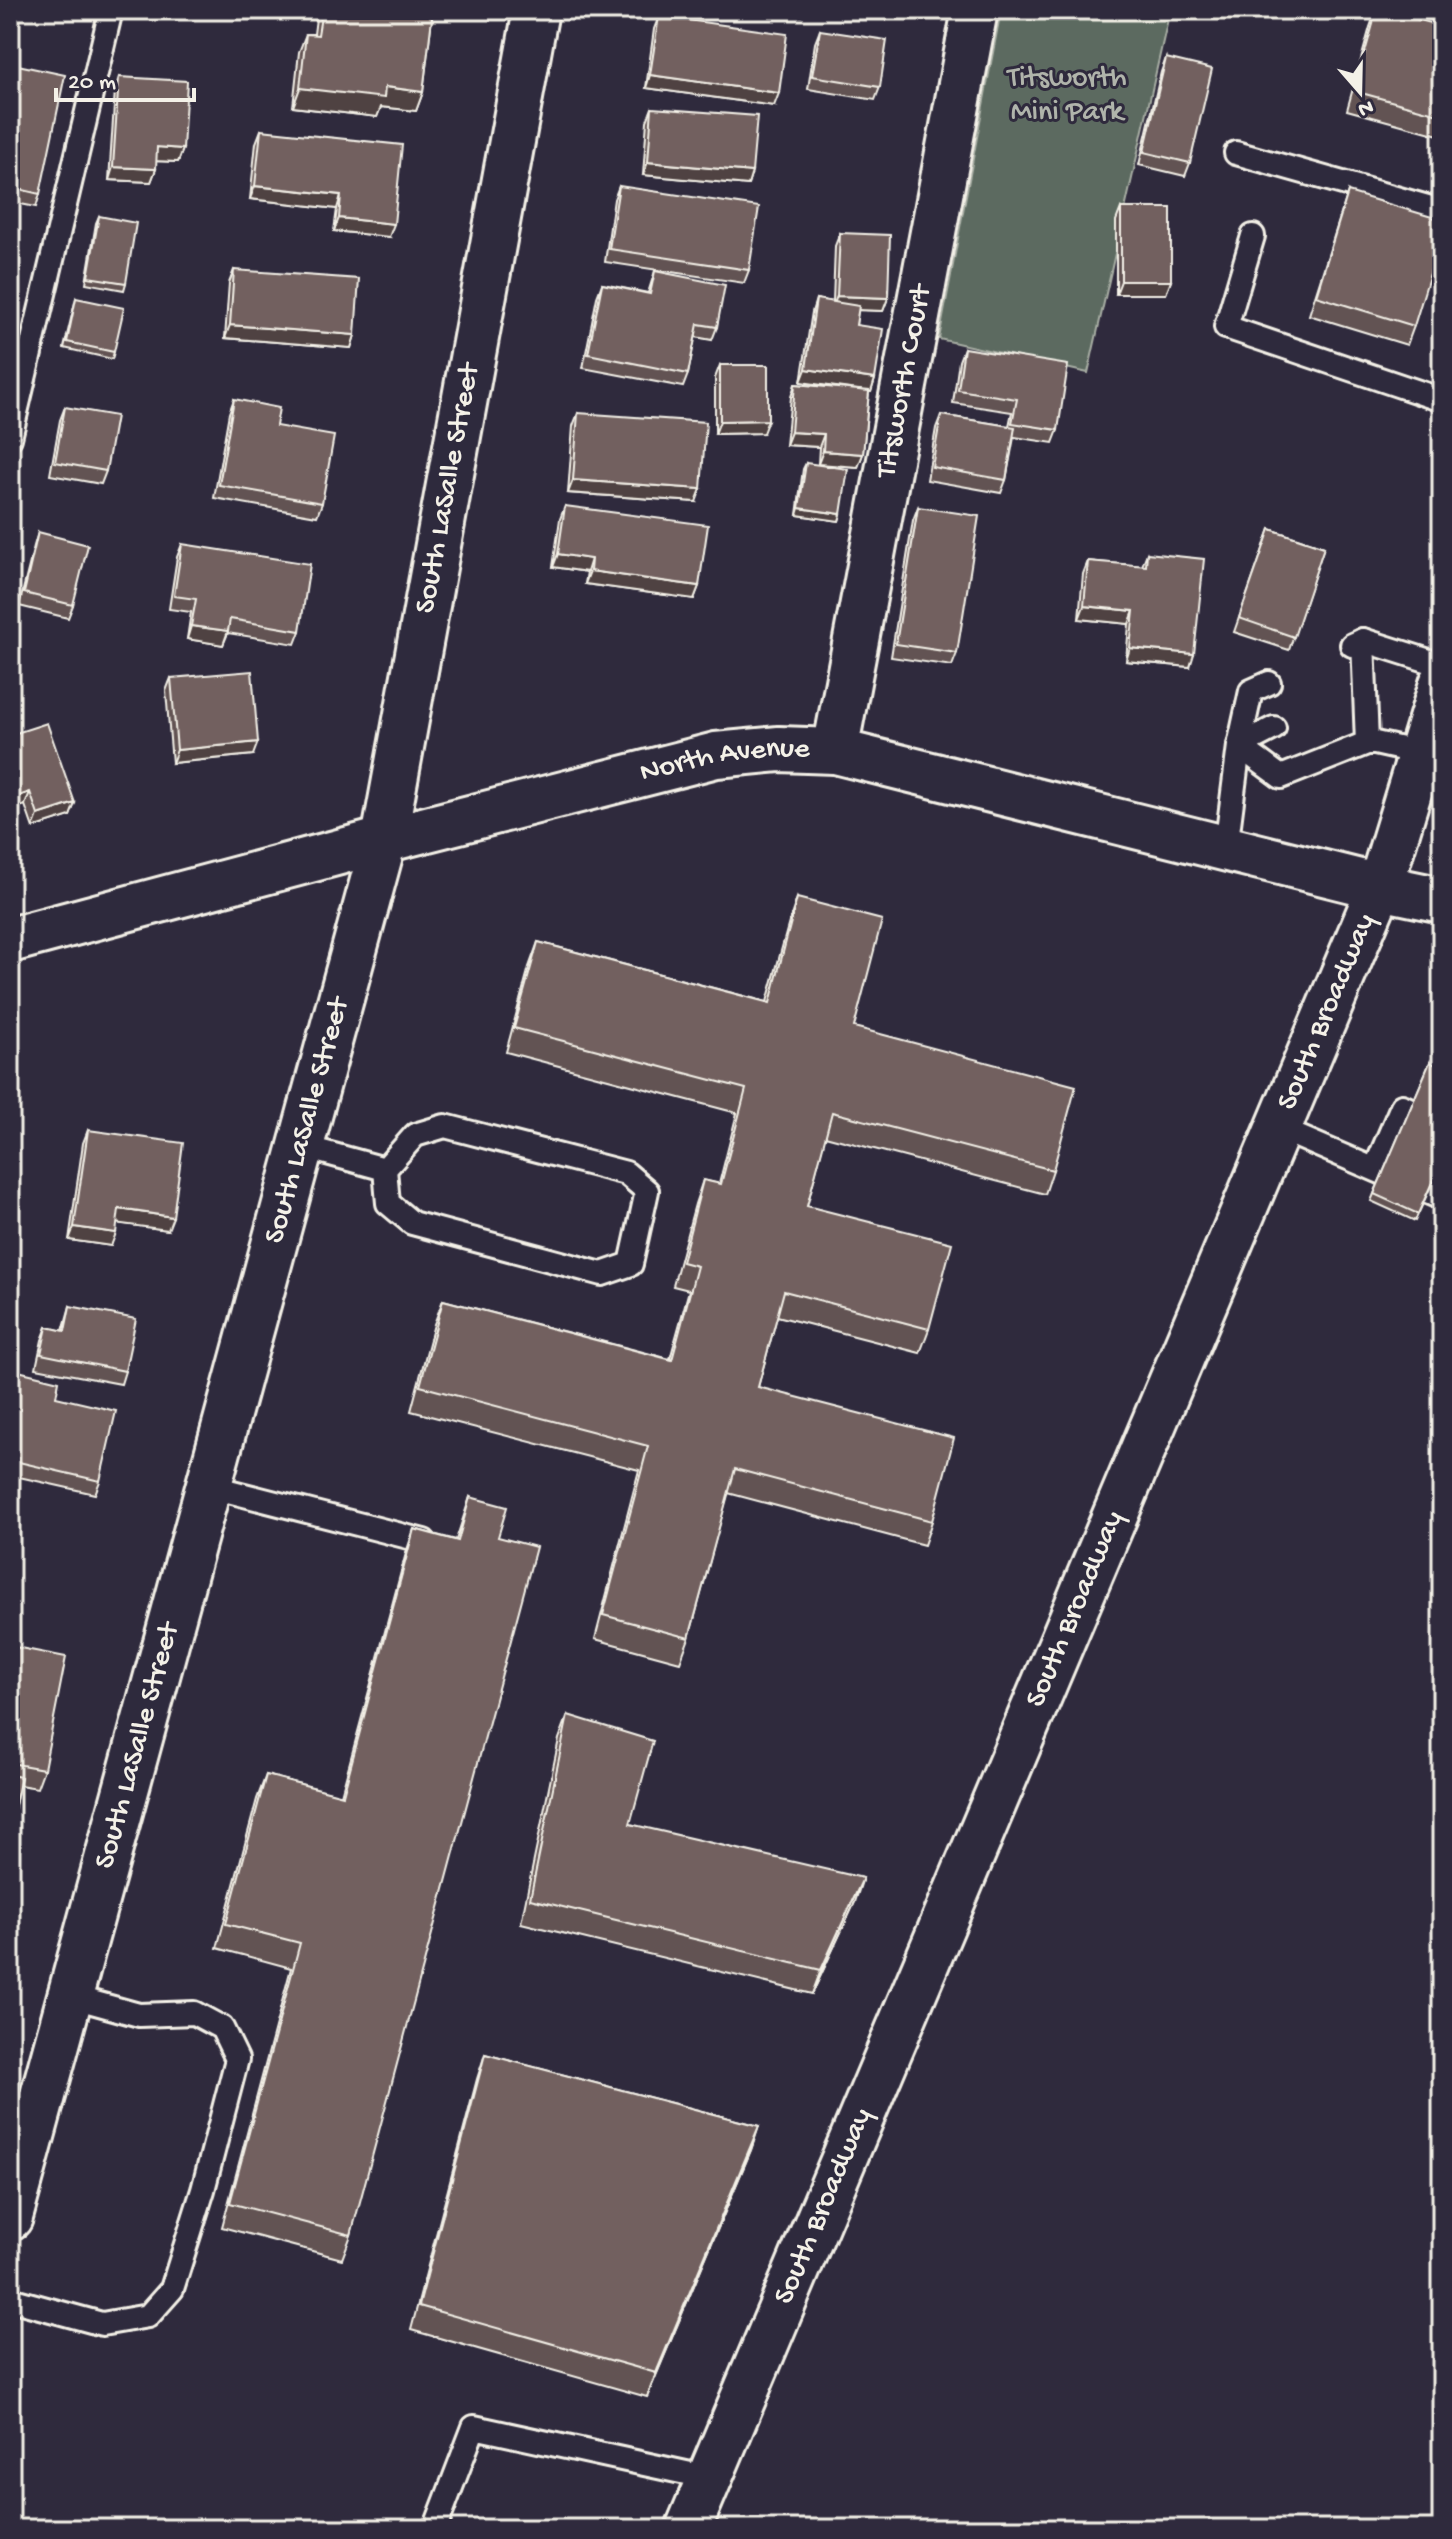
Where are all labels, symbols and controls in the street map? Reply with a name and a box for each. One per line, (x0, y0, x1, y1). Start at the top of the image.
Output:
scale bar (56, 52, 194, 102)
north arrow (1320, 52, 1400, 132)
park label: Titsworth Mini Park (1005, 62, 1127, 131)
text: 20 m (68, 69, 116, 98)
text: N (1354, 92, 1377, 122)
street label: Titsworth Court (869, 280, 941, 483)
street label: South LaSalle Street (408, 358, 489, 616)
street label: North Avenue (636, 731, 811, 791)
street label: South Broadway (1270, 909, 1384, 1116)
street label: South LaSalle Street (258, 991, 359, 1247)
street label: South Broadway (1019, 1506, 1132, 1713)
street label: South LaSalle Street (88, 1617, 189, 1873)
street label: South Broadway (767, 2103, 881, 2310)

